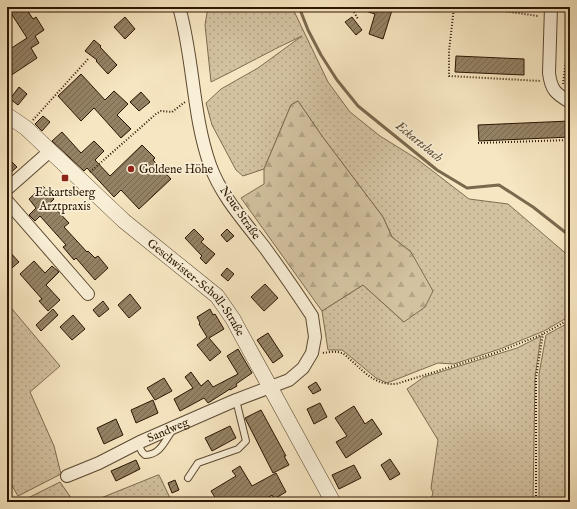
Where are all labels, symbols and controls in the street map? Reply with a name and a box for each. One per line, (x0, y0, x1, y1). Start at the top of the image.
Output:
water label: Eckartsbach (391, 117, 447, 167)
place label: Goldene Höhe (139, 162, 214, 177)
marker: Goldene Höhe (126, 164, 136, 174)
marker: Eckartsberg Arztpraxis (60, 173, 70, 183)
street label: Neue Straße (216, 184, 264, 243)
place label: Eckartsberg Arztpraxis (35, 185, 96, 215)
street label: Geschwister-Scholl-Straße (144, 235, 248, 339)
street label: Sandweg (145, 414, 191, 445)

